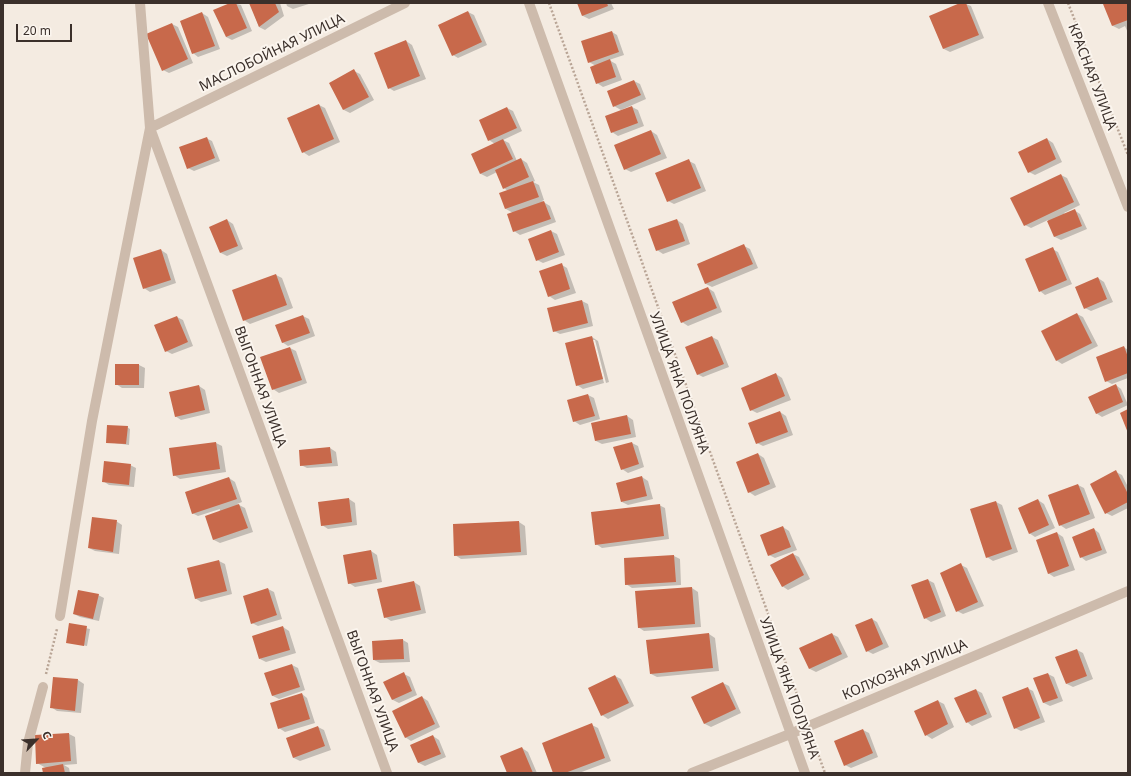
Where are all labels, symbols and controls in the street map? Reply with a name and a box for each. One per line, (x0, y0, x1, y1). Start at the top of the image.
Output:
street label: МАСЛОБОЙНАЯ УЛИЦА (197, 10, 347, 96)
scale bar (18, 16, 74, 42)
street label: КРАСНАЯ УЛИЦА (1064, 21, 1120, 133)
text: 20 m (23, 22, 51, 39)
street label: УЛИЦА ЯНА ПОЛУЯНА (646, 310, 712, 456)
street label: ВЫГОННАЯ УЛИЦА (230, 324, 290, 450)
street label: УЛИЦА ЯНА ПОЛУЯНА (756, 615, 822, 761)
street label: ВЫГОННАЯ УЛИЦА (342, 628, 402, 754)
street label: КОЛХОЗНАЯ УЛИЦА (840, 636, 970, 704)
north arrow (16, 720, 56, 760)
text: С (39, 728, 56, 741)

